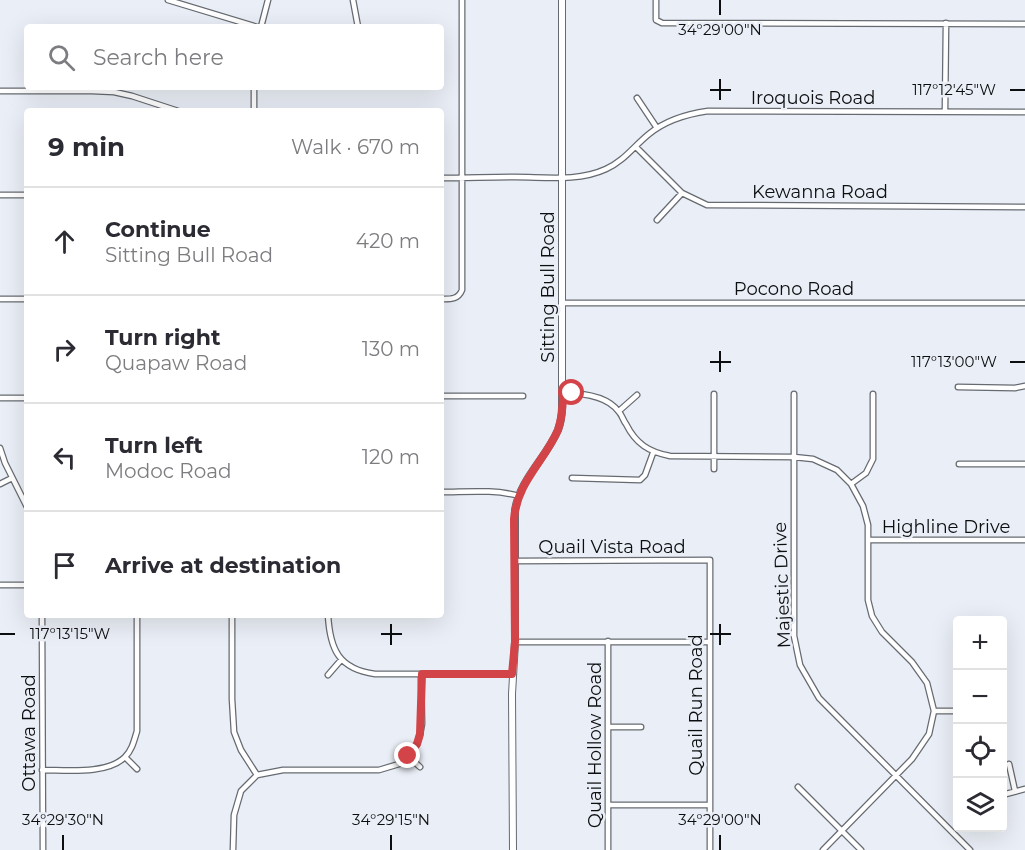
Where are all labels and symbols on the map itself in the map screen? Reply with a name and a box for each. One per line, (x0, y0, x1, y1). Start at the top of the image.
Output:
text: 34°29'00"N (678, 20, 762, 39)
text: 117°12'45"W (912, 80, 996, 99)
street label: Iroquois Road (751, 87, 875, 109)
street label: Kewanna Road (752, 181, 888, 203)
street label: Sitting Bull Road (537, 211, 559, 363)
street label: Pocono Road (734, 278, 854, 300)
text: 117°13'00"W (911, 352, 997, 371)
route start (558, 379, 584, 405)
street label: Highline Drive (882, 516, 1010, 538)
street label: Majestic Drive (769, 521, 795, 649)
street label: Quail Vista Road (538, 536, 686, 558)
text: 117°13'15"W (30, 624, 110, 643)
street label: Quail Run Road (685, 634, 707, 776)
street label: Quail Hollow Road (584, 662, 606, 828)
street label: Ottawa Road (18, 674, 40, 792)
route end (394, 742, 420, 768)
text: 34°29'30"N (22, 810, 104, 829)
text: 34°29'15"N (352, 810, 430, 829)
text: 34°29'00"N (678, 810, 762, 829)

